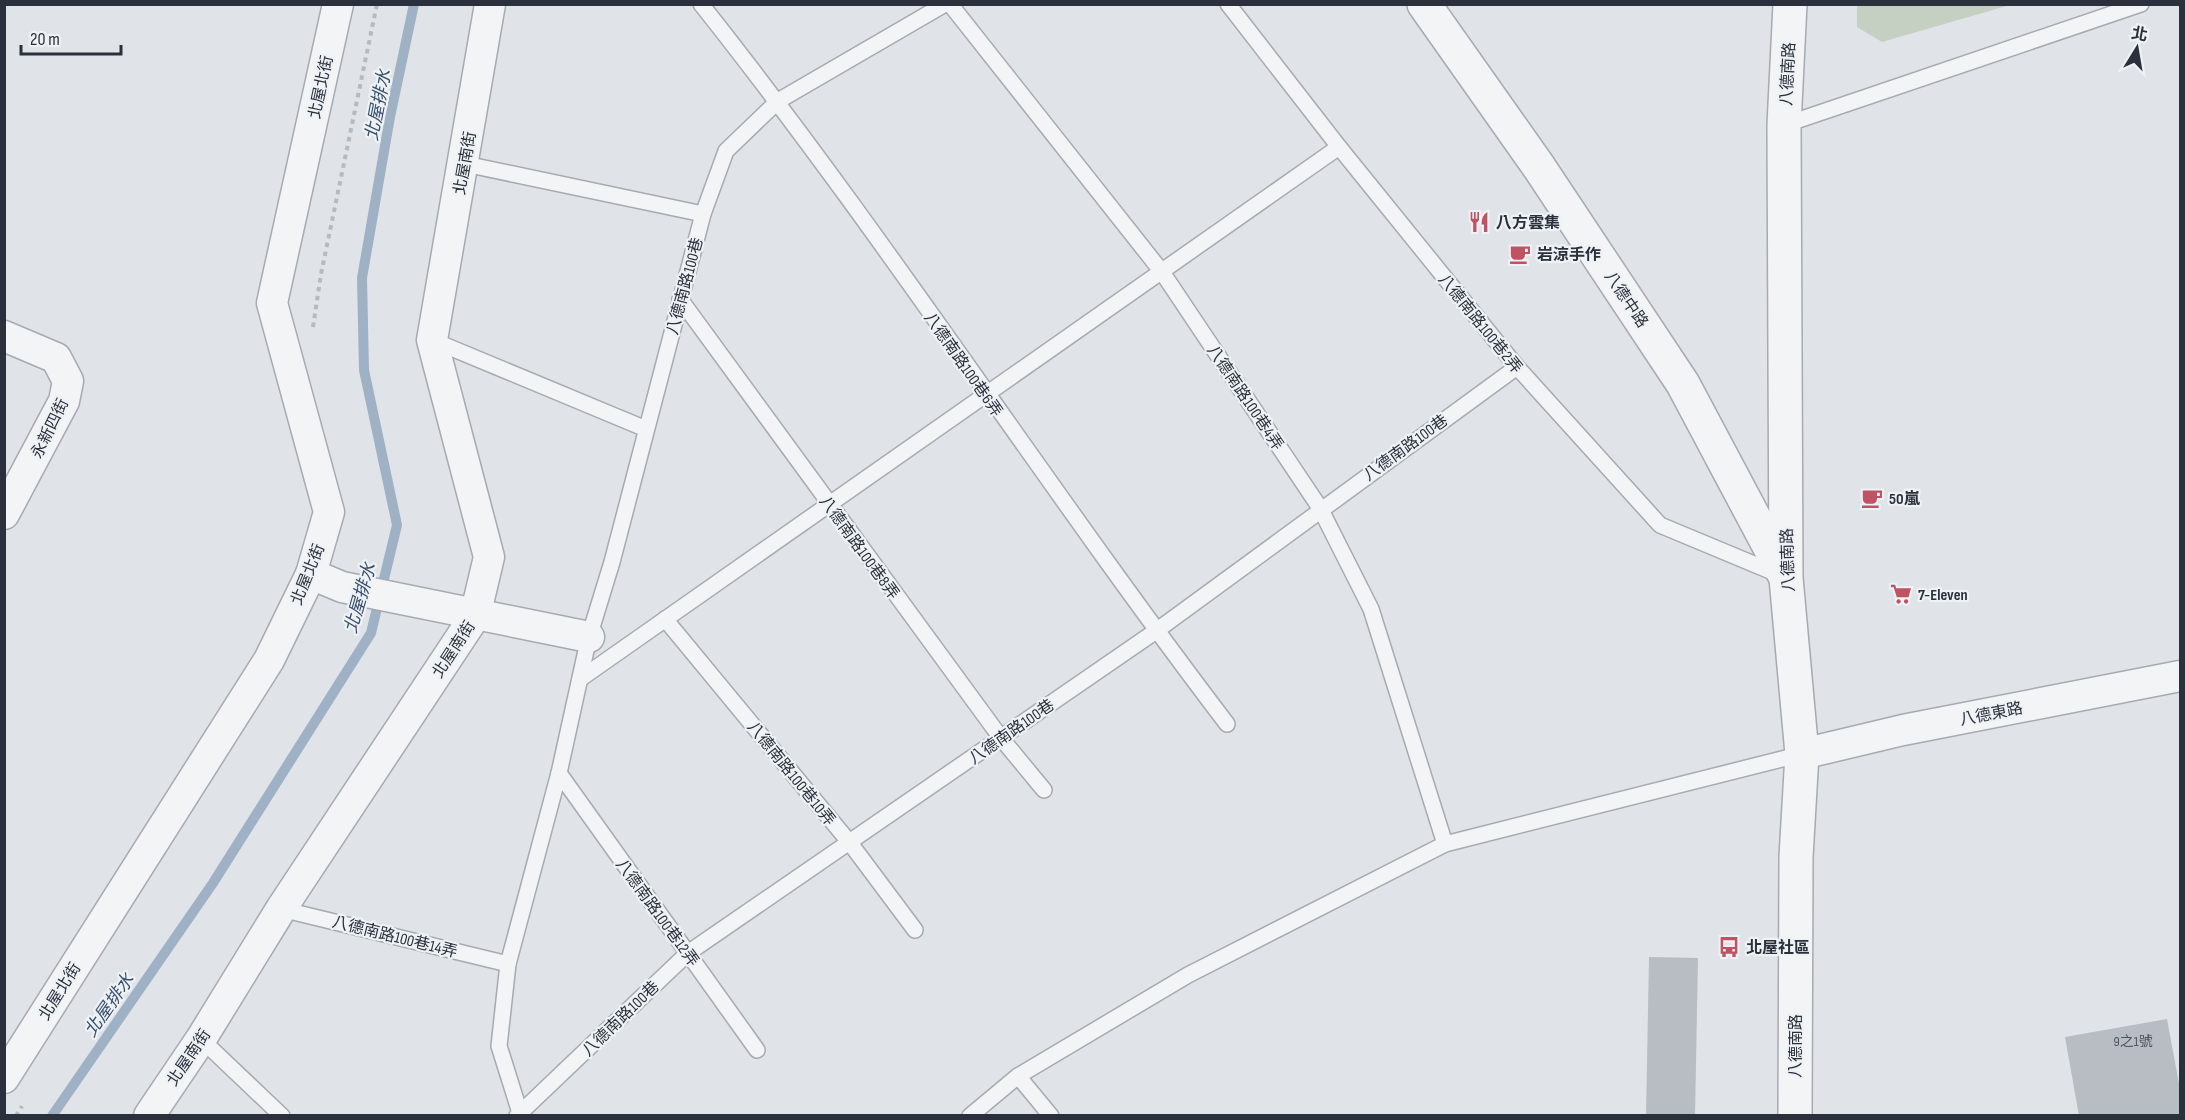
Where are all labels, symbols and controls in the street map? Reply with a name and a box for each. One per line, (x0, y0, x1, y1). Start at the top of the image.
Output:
scale bar (21, 18, 122, 56)
north arrow (2107, 18, 2167, 78)
text: 北 (2130, 24, 2149, 46)
text: 20 m (30, 29, 60, 50)
street label: 八德南路 (1777, 42, 1800, 107)
street label: 北屋北街 (306, 54, 337, 121)
water label: 北屋排水 (361, 67, 396, 142)
street label: 北屋南街 (451, 130, 480, 196)
restaurant icon: 八方雲集 (1467, 210, 1491, 234)
place label: 八方雲集 (1496, 214, 1560, 233)
street label: 八德南路100巷 (663, 236, 708, 337)
cafe icon: 岩涼手作 (1508, 242, 1532, 266)
place label: 岩涼手作 (1537, 246, 1601, 265)
street label: 八德中路 (1600, 268, 1652, 332)
street label: 八德南路100巷2弄 (1434, 270, 1526, 378)
street label: 八德南路100巷6弄 (920, 309, 1006, 421)
street label: 八德南路100巷4弄 (1203, 342, 1287, 454)
street label: 永新四街 (28, 396, 73, 462)
street label: 八德南路100巷 (1360, 411, 1452, 485)
cafe icon: 50嵐 (1860, 486, 1884, 510)
place label: 50嵐 (1889, 490, 1921, 509)
street label: 八德南路100巷8弄 (815, 493, 903, 603)
street label: 八德南路 (1778, 528, 1799, 592)
street label: 北屋北街 (288, 541, 329, 608)
water label: 北屋排水 (340, 560, 381, 636)
supermarket icon: 7-Eleven (1889, 582, 1913, 606)
place label: 7-Eleven (1918, 586, 1968, 605)
street label: 北屋南街 (429, 618, 480, 682)
street label: 八德南路100巷 (966, 696, 1058, 769)
street label: 八德東路 (1958, 699, 2025, 730)
street label: 八德南路100巷10弄 (743, 718, 839, 830)
street label: 八德南路100巷12弄 (611, 855, 702, 970)
street label: 八德南路100巷14弄 (330, 913, 459, 962)
bus stop icon: 北屋社區 (1717, 935, 1741, 959)
place label: 北屋社區 (1746, 938, 1810, 958)
street label: 北屋北街 (35, 960, 85, 1024)
water label: 北屋排水 (80, 969, 139, 1041)
street label: 八德南路100巷 (579, 978, 664, 1061)
street label: 八德南路 (1787, 1014, 1806, 1078)
street label: 北屋南街 (163, 1026, 215, 1090)
house number: 9之1號 (2113, 1033, 2153, 1050)

